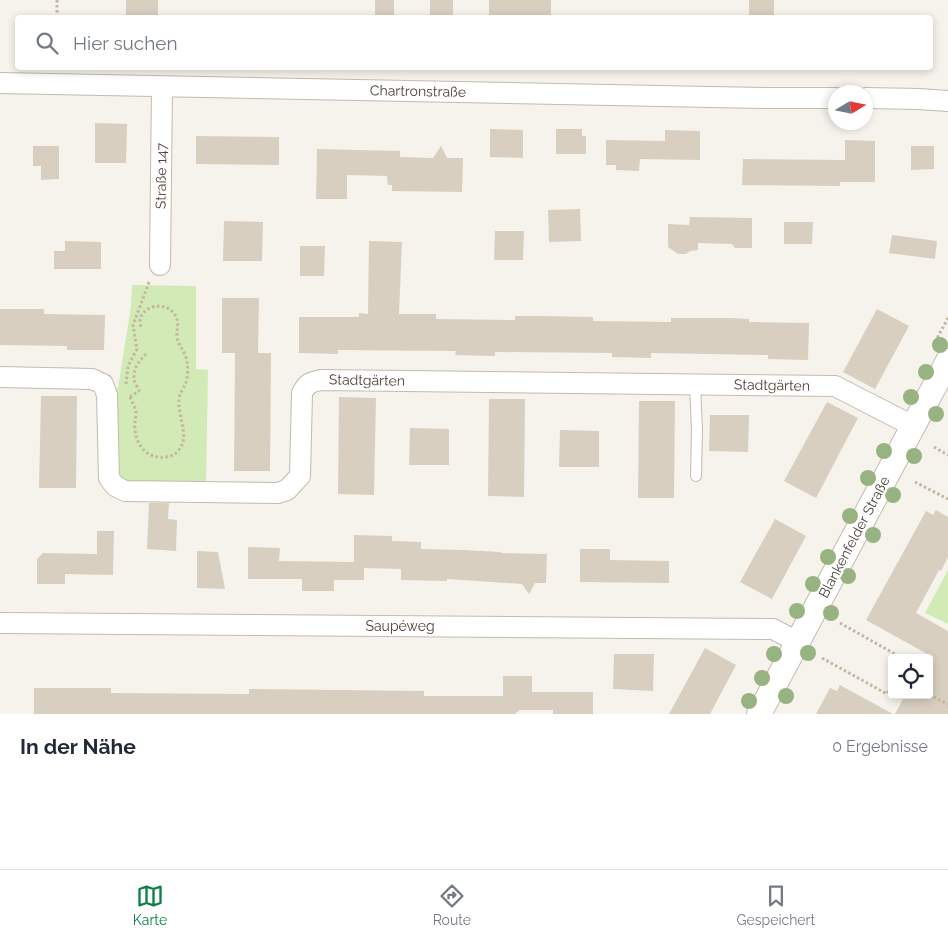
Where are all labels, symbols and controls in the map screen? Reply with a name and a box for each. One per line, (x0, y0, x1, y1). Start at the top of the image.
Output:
search box (15, 15, 933, 70)
icon: search (33, 29, 61, 57)
text: Hier suchen (73, 32, 178, 54)
street label: Chartronstraße (370, 82, 466, 100)
north arrow (828, 85, 873, 130)
street label: Straße 147 (152, 142, 170, 209)
street label: Stadtgärten (329, 371, 405, 389)
street label: Stadtgärten (734, 376, 810, 394)
street label: Blankenfelder Straße (815, 474, 893, 600)
street label: Saupéweg (365, 618, 435, 634)
map controls (888, 654, 933, 699)
button: locate (888, 654, 933, 699)
text: In der Nähe (20, 734, 136, 759)
text: 0 Ergebnisse (832, 737, 928, 756)
tab: Karte (133, 882, 167, 928)
tab: Route (433, 882, 471, 928)
tab: Gespeichert (737, 882, 815, 928)

